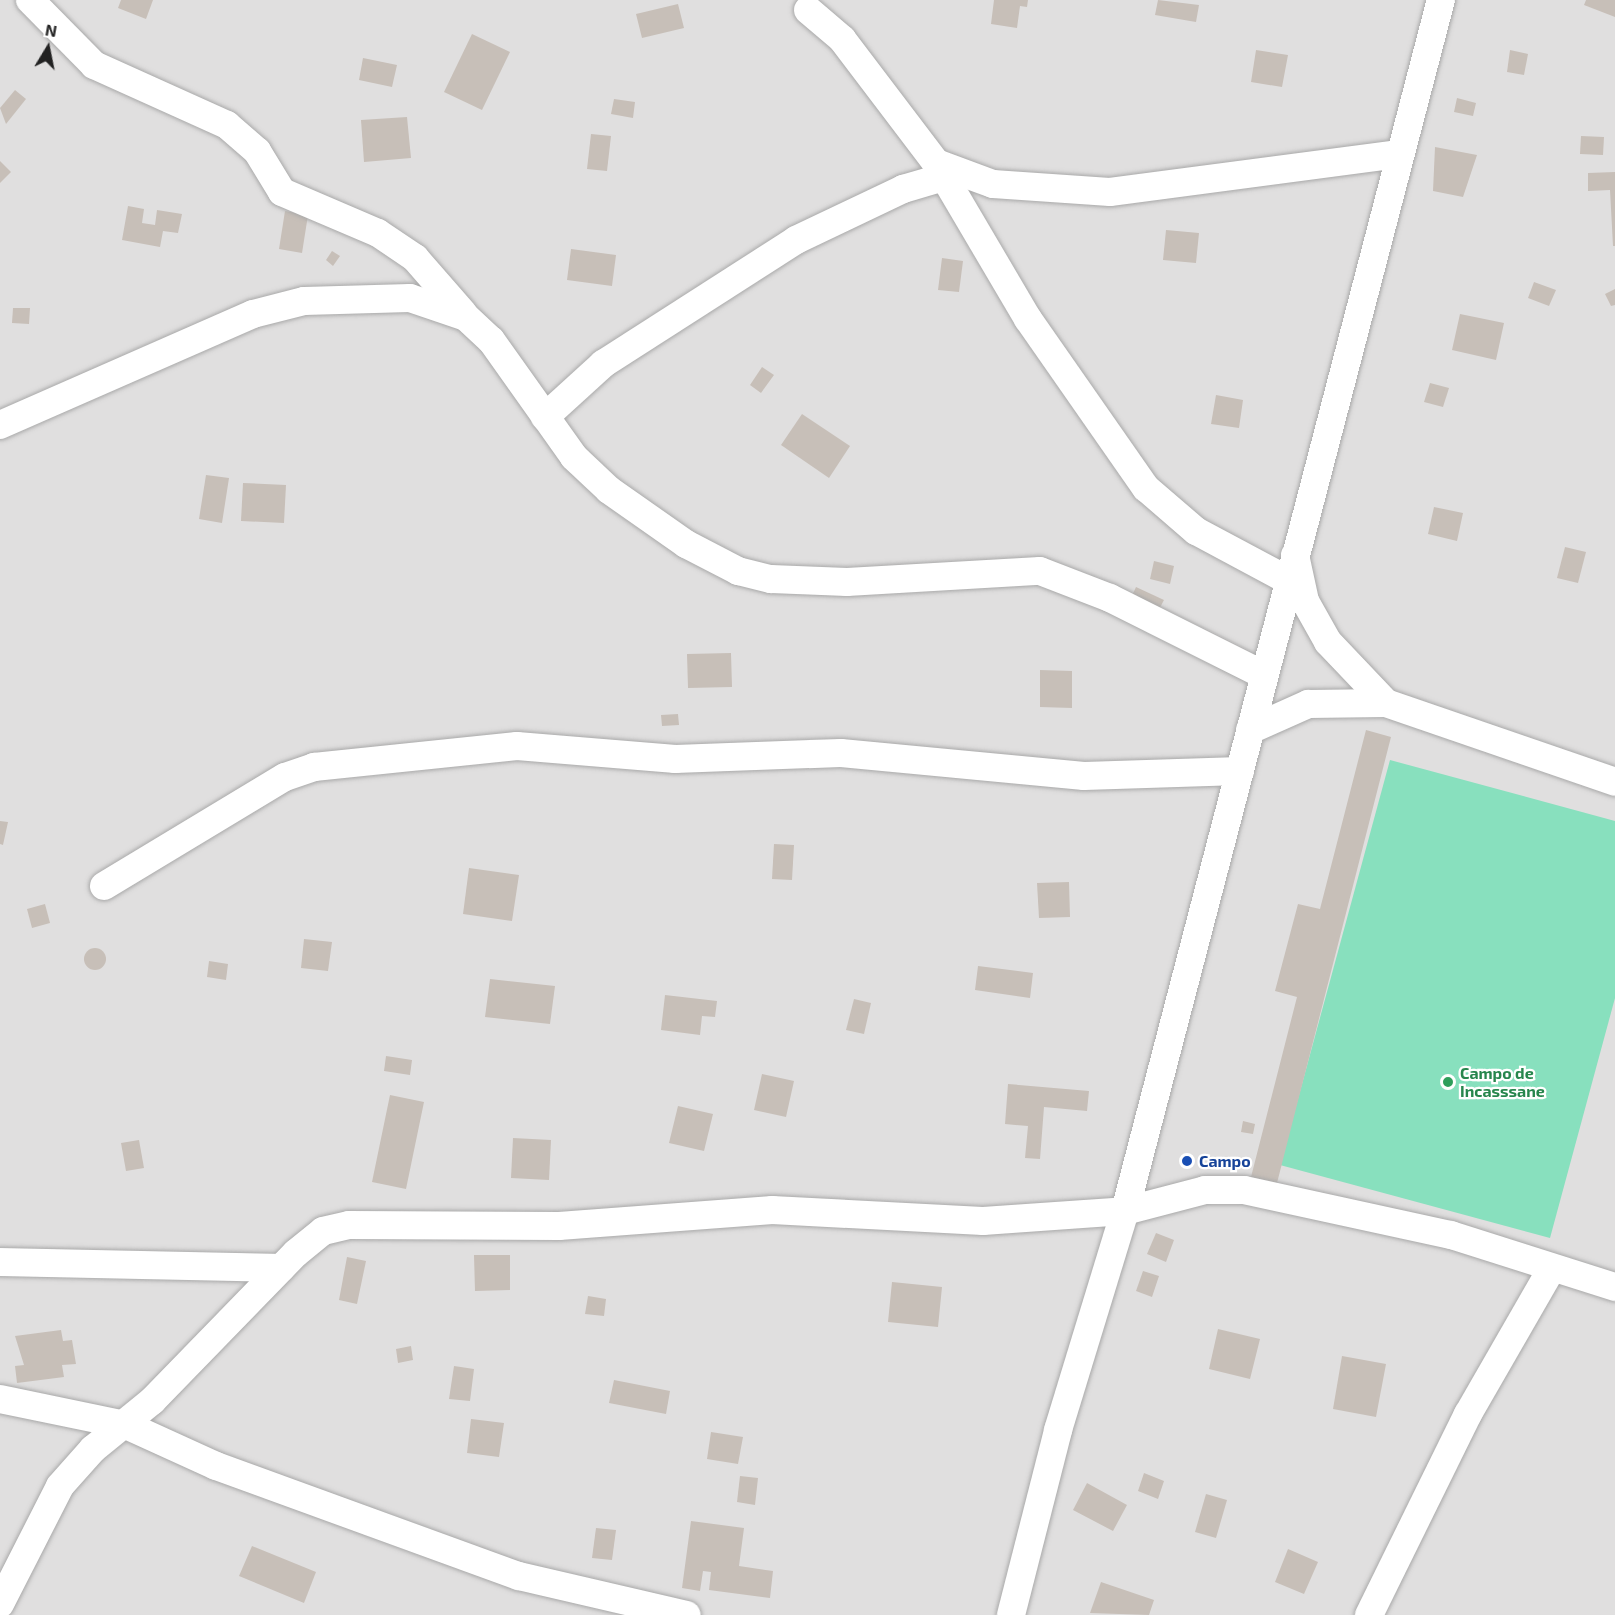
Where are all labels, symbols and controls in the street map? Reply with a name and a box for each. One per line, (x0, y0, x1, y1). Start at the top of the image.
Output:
north arrow (18, 18, 78, 78)
text: N (44, 19, 59, 40)
place label: Campo de Incasssane (1460, 1063, 1545, 1101)
marker: Campo de Incasssane (1441, 1075, 1455, 1089)
place label: Campo (1199, 1151, 1251, 1171)
marker: Campo (1180, 1154, 1194, 1168)

